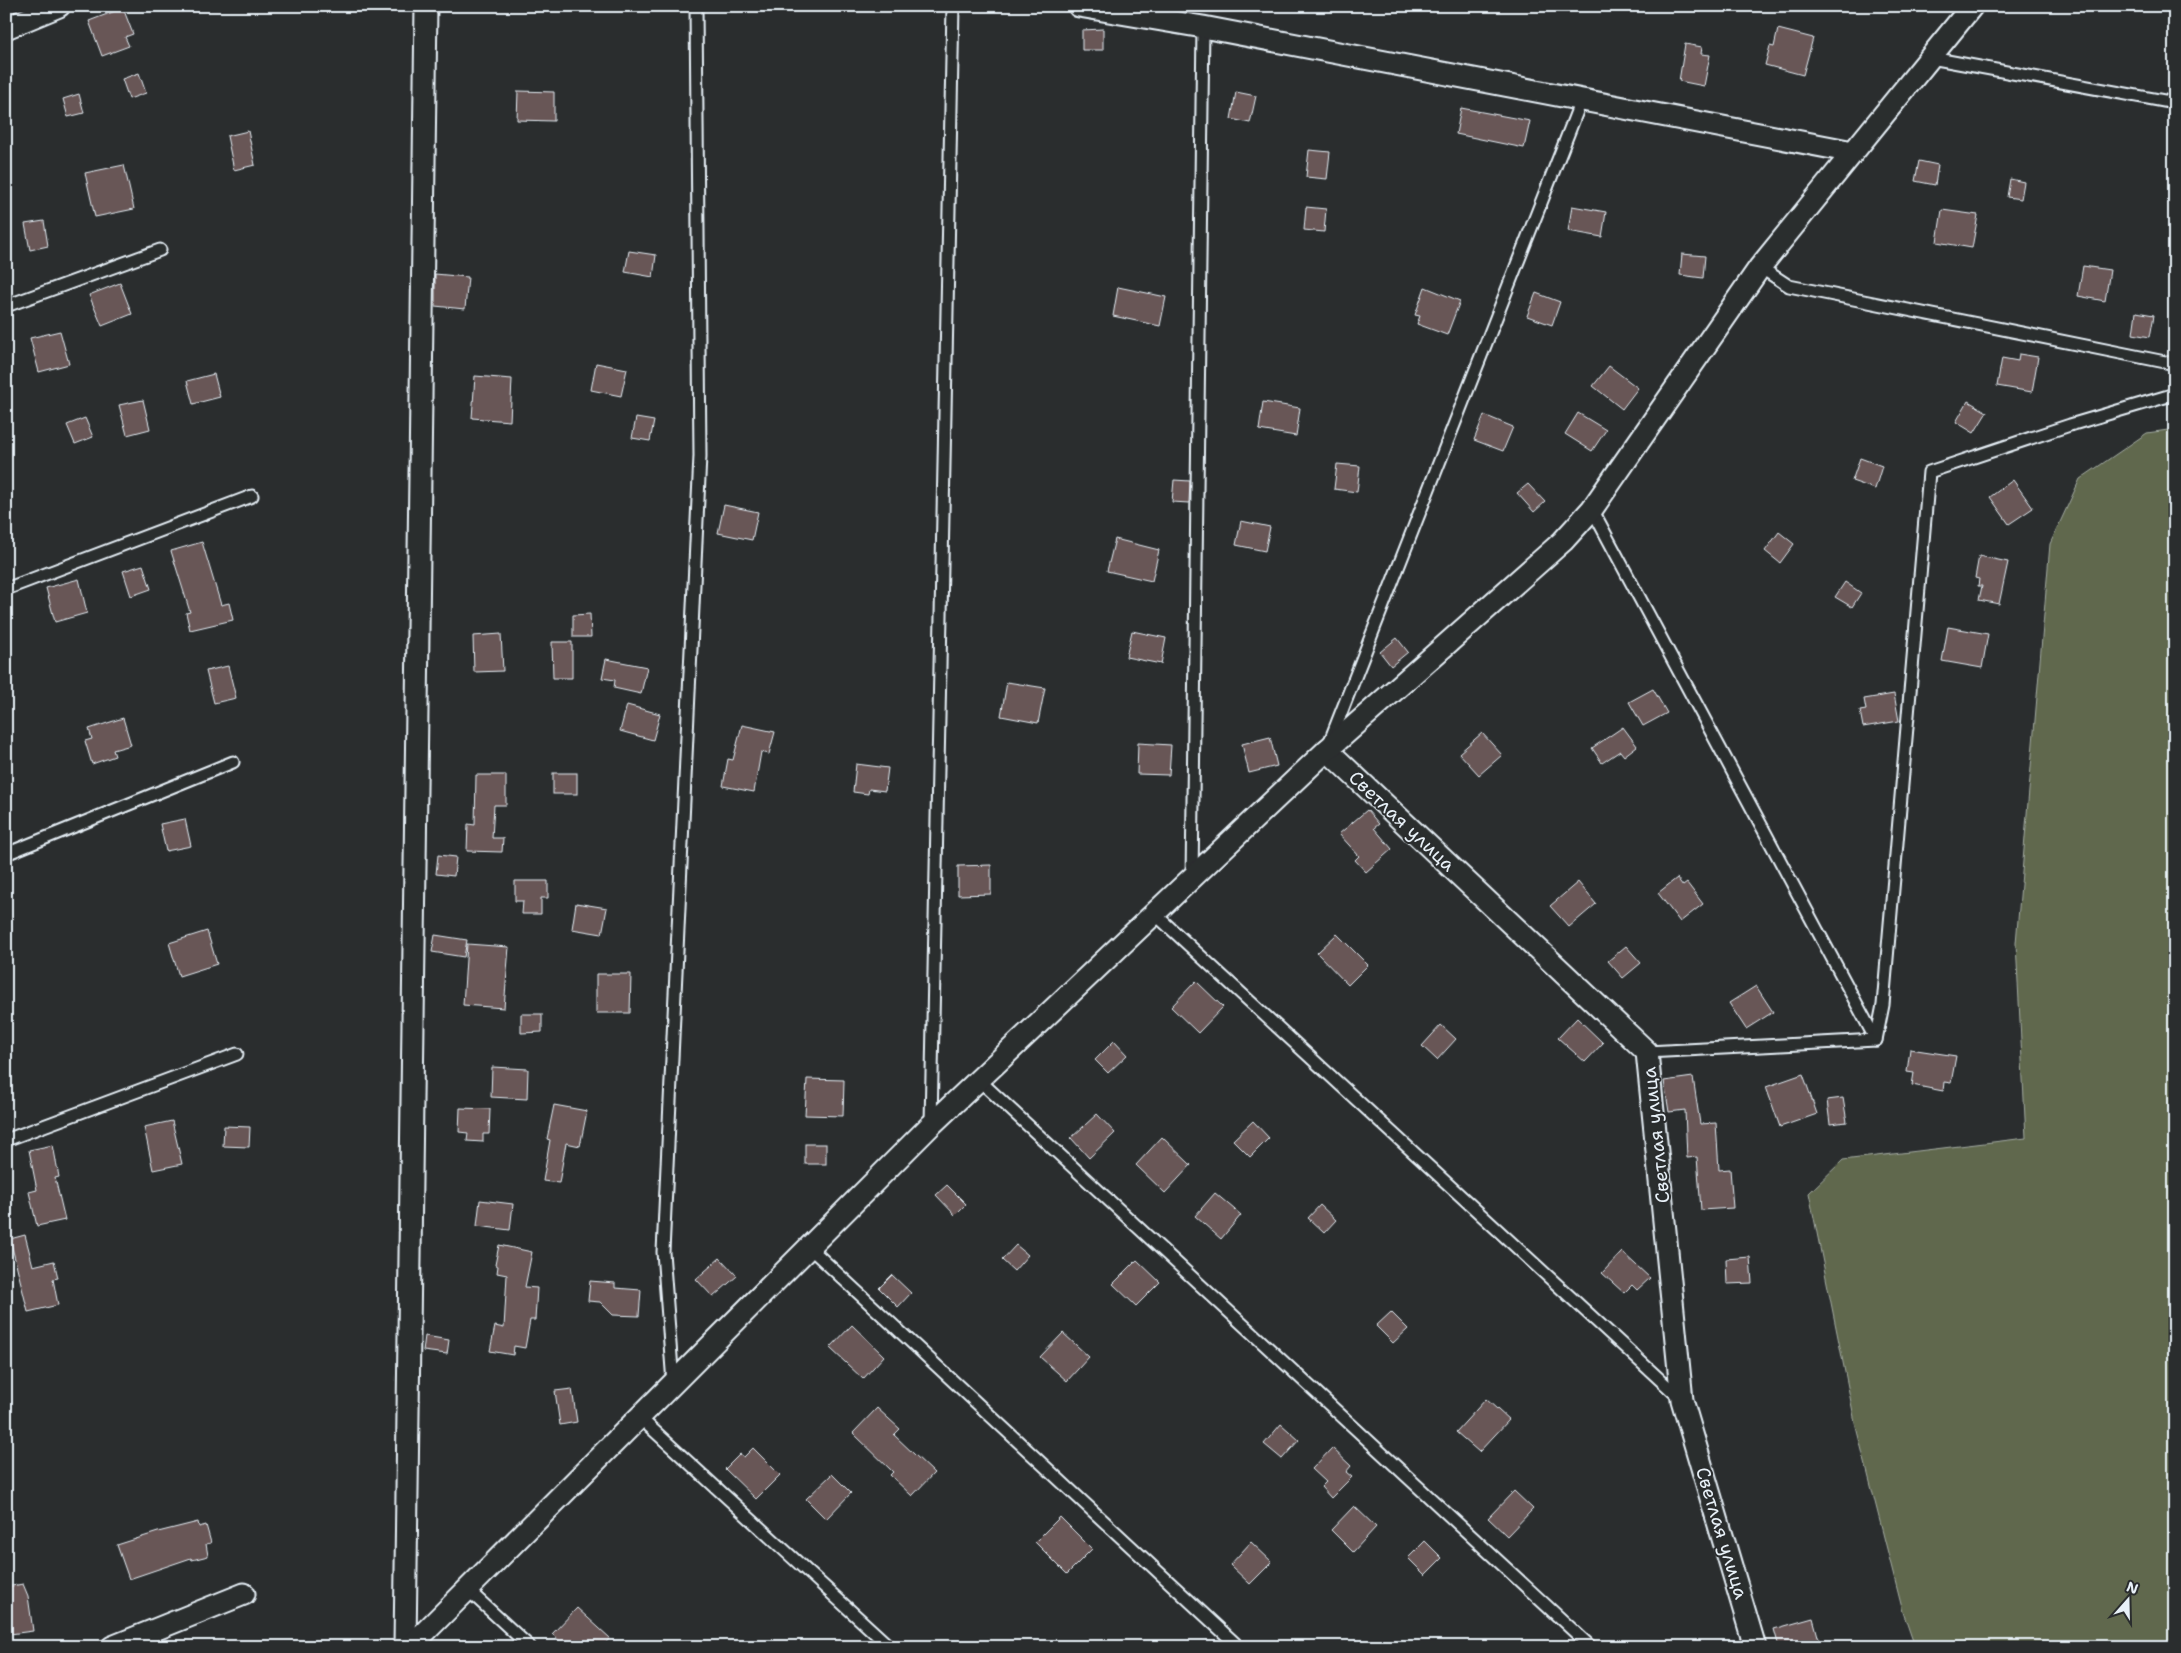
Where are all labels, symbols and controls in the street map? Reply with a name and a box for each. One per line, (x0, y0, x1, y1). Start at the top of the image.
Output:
street label: Светлая улица (1343, 765, 1461, 877)
street label: Светлая улица (1636, 1065, 1676, 1204)
street label: Светлая улица (1690, 1464, 1754, 1602)
north arrow (2104, 1576, 2154, 1626)
text: N (2124, 1577, 2141, 1598)

